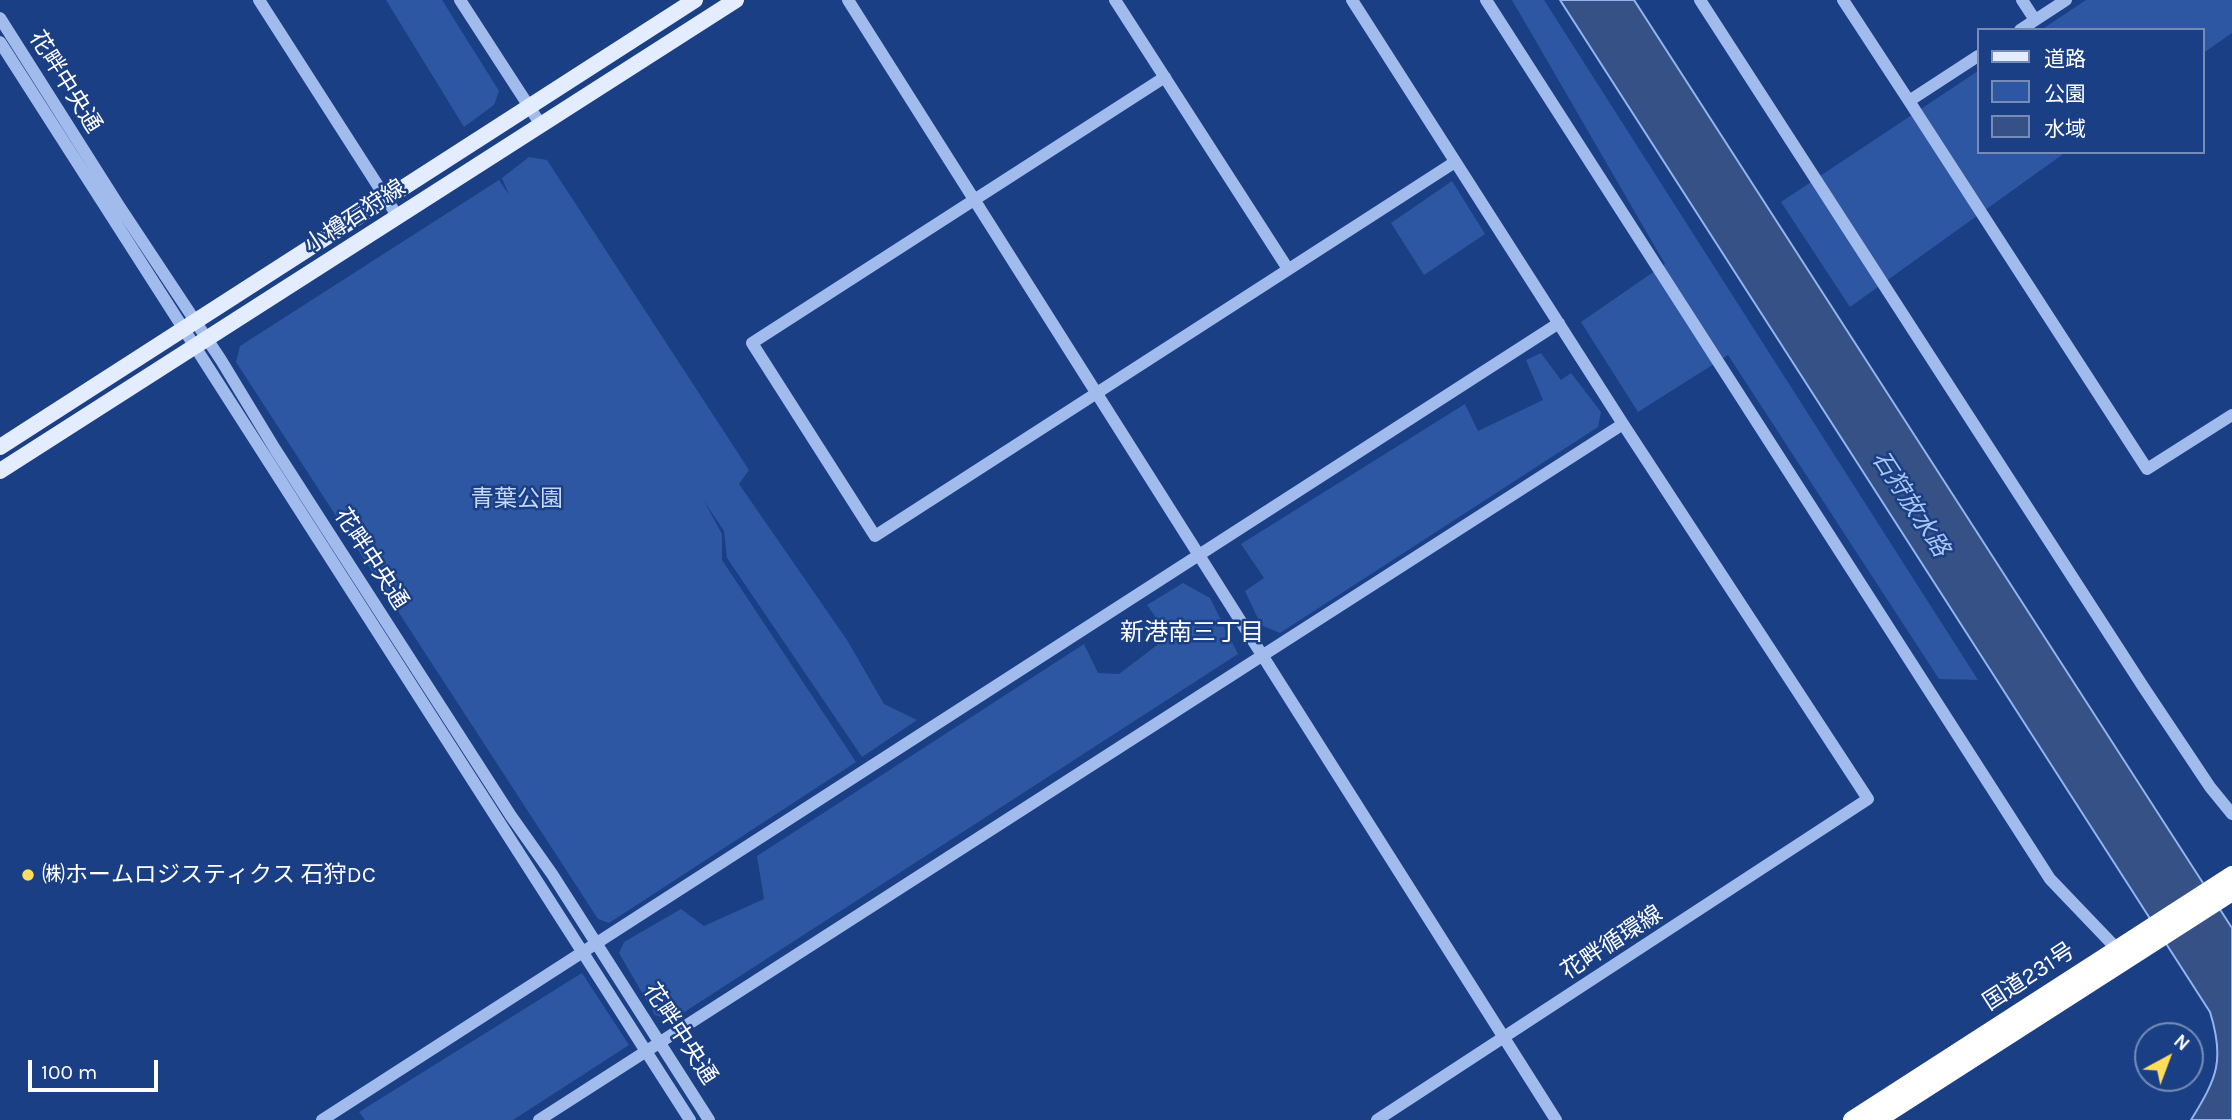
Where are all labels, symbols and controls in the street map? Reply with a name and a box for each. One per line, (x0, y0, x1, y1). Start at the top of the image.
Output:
street label: 花畔中央通 (23, 26, 107, 138)
legend (1976, 28, 2204, 154)
text: 道路 (2044, 47, 2086, 71)
text: 公園 (2044, 82, 2086, 106)
text: 水域 (2044, 117, 2086, 141)
street label: 小樽石狩線 (299, 174, 411, 260)
water label: 石狩放水路 (1865, 446, 1955, 562)
park label: 青葉公園 (471, 485, 563, 513)
street label: 花畔中央通 (328, 503, 414, 615)
district label: 新港南三丁目 (1120, 619, 1264, 647)
place label: ㈱ホームロジスティクス 石狩DC (42, 861, 376, 889)
marker: ㈱ホームロジスティクス 石狩DC (20, 867, 36, 883)
street label: 花畔循環線 (1556, 900, 1668, 986)
street label: 国道231号 (1978, 937, 2080, 1017)
street label: 花畔中央通 (637, 978, 723, 1090)
north arrow (2134, 1022, 2204, 1092)
text: N (2169, 1030, 2194, 1055)
scale bar (32, 1046, 161, 1090)
text: 100 m (41, 1060, 98, 1084)

